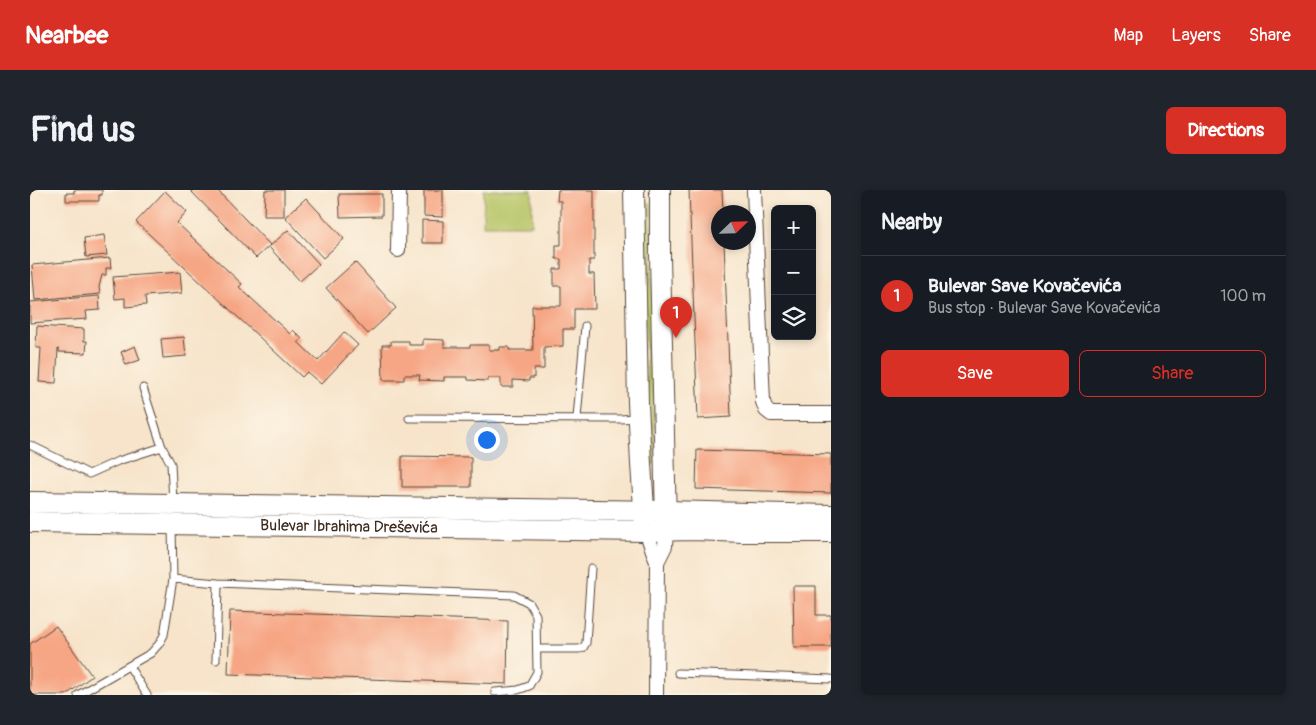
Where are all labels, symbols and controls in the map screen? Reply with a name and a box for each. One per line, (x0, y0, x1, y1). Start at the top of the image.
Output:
text: Nearbee (25, 21, 108, 50)
text: Map (1114, 24, 1143, 47)
text: Layers (1171, 24, 1221, 47)
text: Share (1249, 24, 1291, 47)
button: Directions (1166, 107, 1286, 154)
text: Find us (30, 108, 135, 152)
north arrow (711, 205, 756, 250)
map controls (771, 205, 816, 340)
button: + (771, 205, 816, 250)
text: Nearby (881, 209, 942, 236)
button: − (771, 250, 816, 295)
text: Bulevar Save Kovačevića (928, 274, 1121, 298)
text: 1 (894, 286, 900, 306)
text: 100 m (1220, 286, 1266, 306)
button: layers (771, 295, 816, 340)
pin: 1 (660, 297, 692, 338)
text: Bus stop · Bulevar Save Kovačevića (928, 298, 1161, 318)
button: Save (881, 350, 1069, 397)
button: Share (1079, 350, 1266, 397)
your location (474, 427, 500, 453)
street label: Bulevar Ibrahima Dreševića (260, 515, 438, 538)

